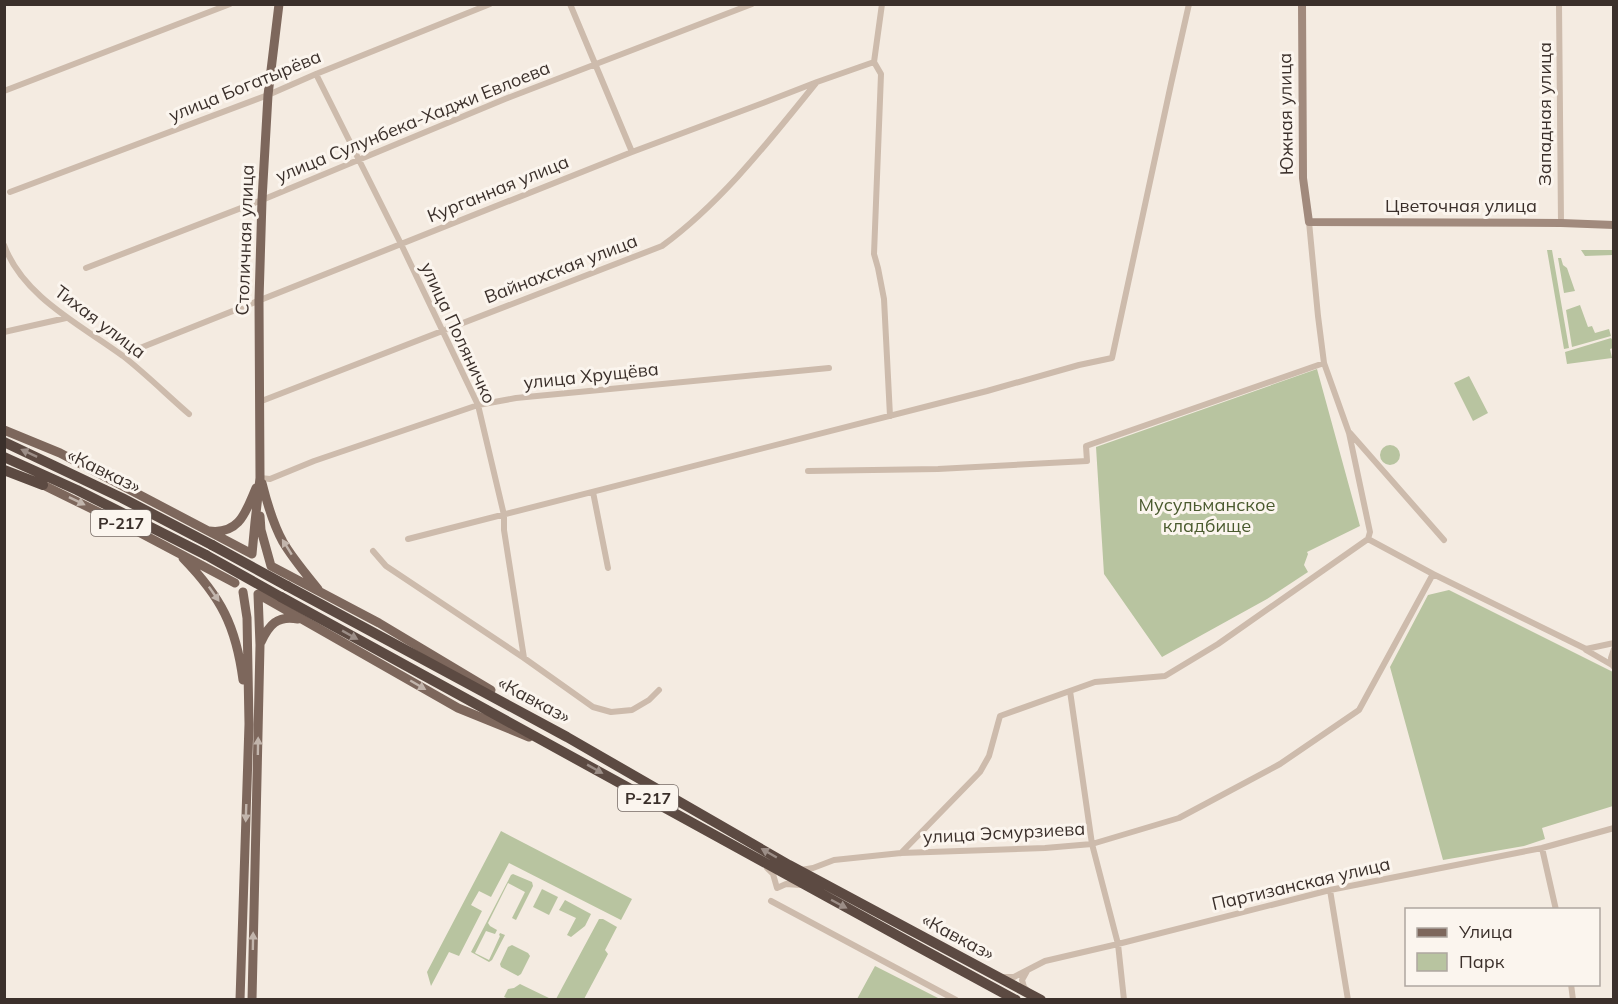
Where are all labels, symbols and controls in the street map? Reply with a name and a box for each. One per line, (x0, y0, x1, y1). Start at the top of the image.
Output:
street label: Западная улица (1533, 42, 1556, 186)
street label: улица Богатырёва (165, 44, 324, 127)
street label: Южная улица (1273, 53, 1298, 175)
street label: улица Сулунбека-Хаджи Евлоева (272, 56, 553, 187)
street label: Курганная улица (424, 150, 572, 227)
street label: Столичная улица (230, 164, 259, 316)
street label: Цветочная улица (1385, 194, 1537, 217)
street label: Вайнахская улица (481, 229, 641, 308)
street label: улица Поляничко (416, 258, 501, 407)
street label: Тихая улица (50, 280, 150, 363)
street label: улица Хрущёва (522, 357, 660, 394)
street label: «Кавказ» (64, 443, 145, 498)
one-way arrow (20, 448, 37, 457)
park label: Мусульманское кладбище (1139, 493, 1275, 537)
one-way arrow (68, 497, 85, 506)
road number: Р-217 (91, 510, 151, 536)
one-way arrow (281, 539, 292, 555)
one-way arrow (208, 585, 220, 601)
one-way arrow (342, 630, 359, 640)
street label: «Кавказ» (494, 671, 574, 728)
one-way arrow (410, 680, 426, 691)
one-way arrow (253, 737, 263, 756)
one-way arrow (587, 764, 604, 774)
road number: Р-217 (618, 785, 678, 811)
one-way arrow (241, 803, 251, 822)
street label: улица Эсмурзиева (922, 817, 1086, 848)
one-way arrow (760, 848, 777, 858)
street label: Партизанская улица (1209, 852, 1392, 915)
one-way arrow (831, 899, 848, 909)
street label: «Кавказ» (918, 908, 998, 965)
legend (1405, 908, 1600, 986)
text: Улица (1458, 920, 1513, 943)
one-way arrow (249, 932, 258, 951)
text: Парк (1459, 950, 1505, 973)

